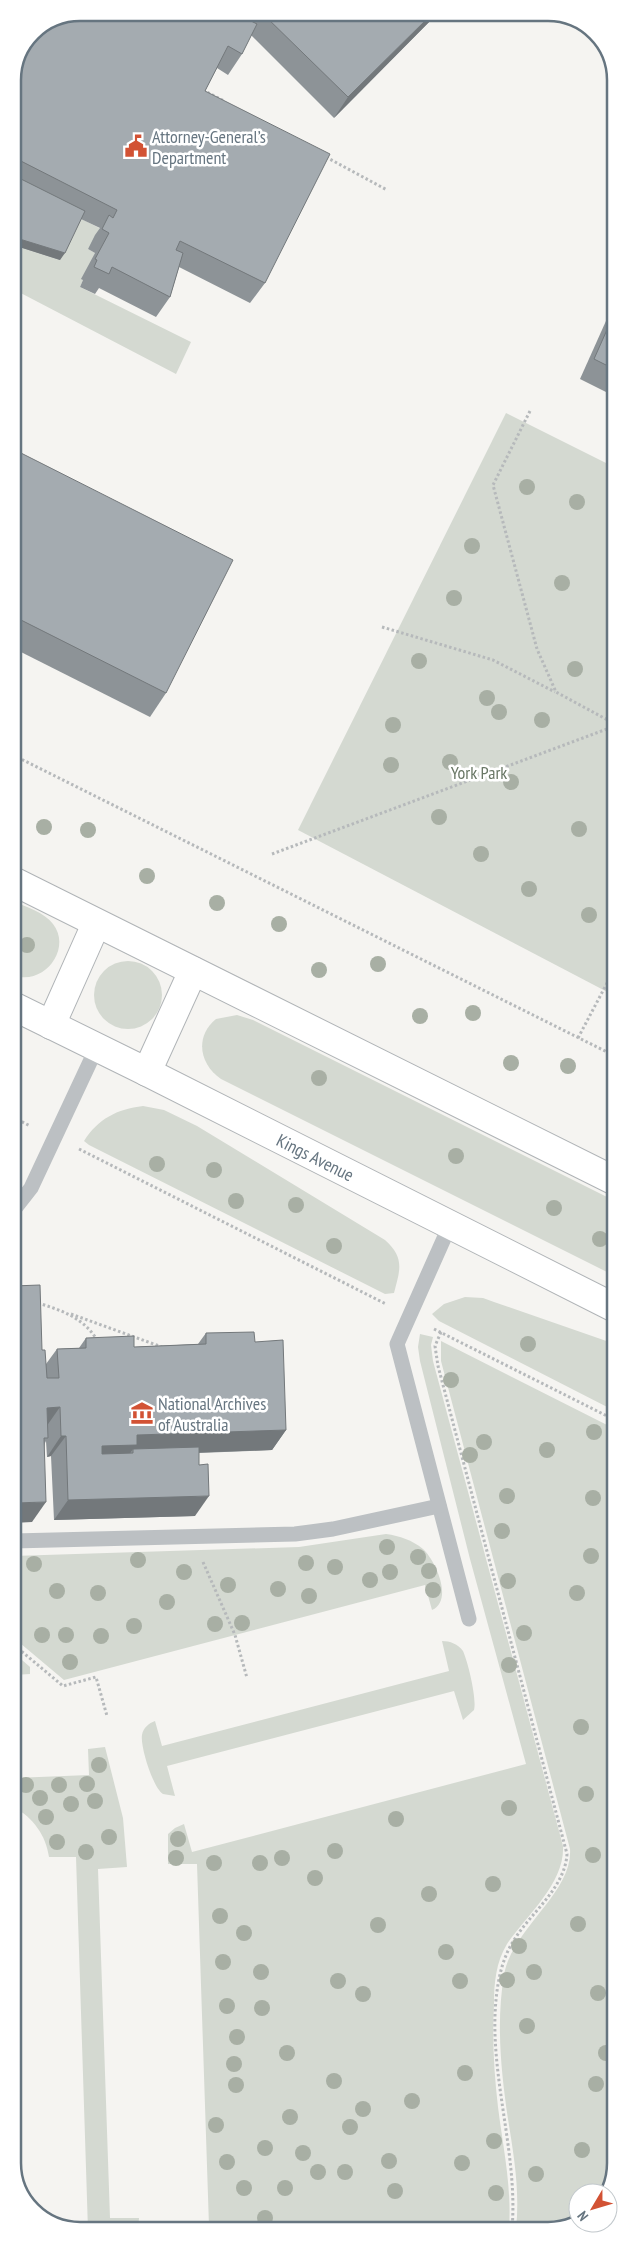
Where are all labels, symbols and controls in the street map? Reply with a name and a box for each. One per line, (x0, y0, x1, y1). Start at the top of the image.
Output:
place label: Attorney-General’s Department (152, 125, 266, 169)
public building icon: Attorney-General’s Department (123, 133, 149, 159)
park label: York Park (451, 761, 507, 784)
street label: Kings Avenue (273, 1128, 358, 1186)
place label: National Archives of Australia (158, 1392, 266, 1436)
museum icon: National Archives of Australia (129, 1400, 155, 1426)
north arrow (568, 2183, 618, 2233)
text: N (573, 2207, 592, 2225)

